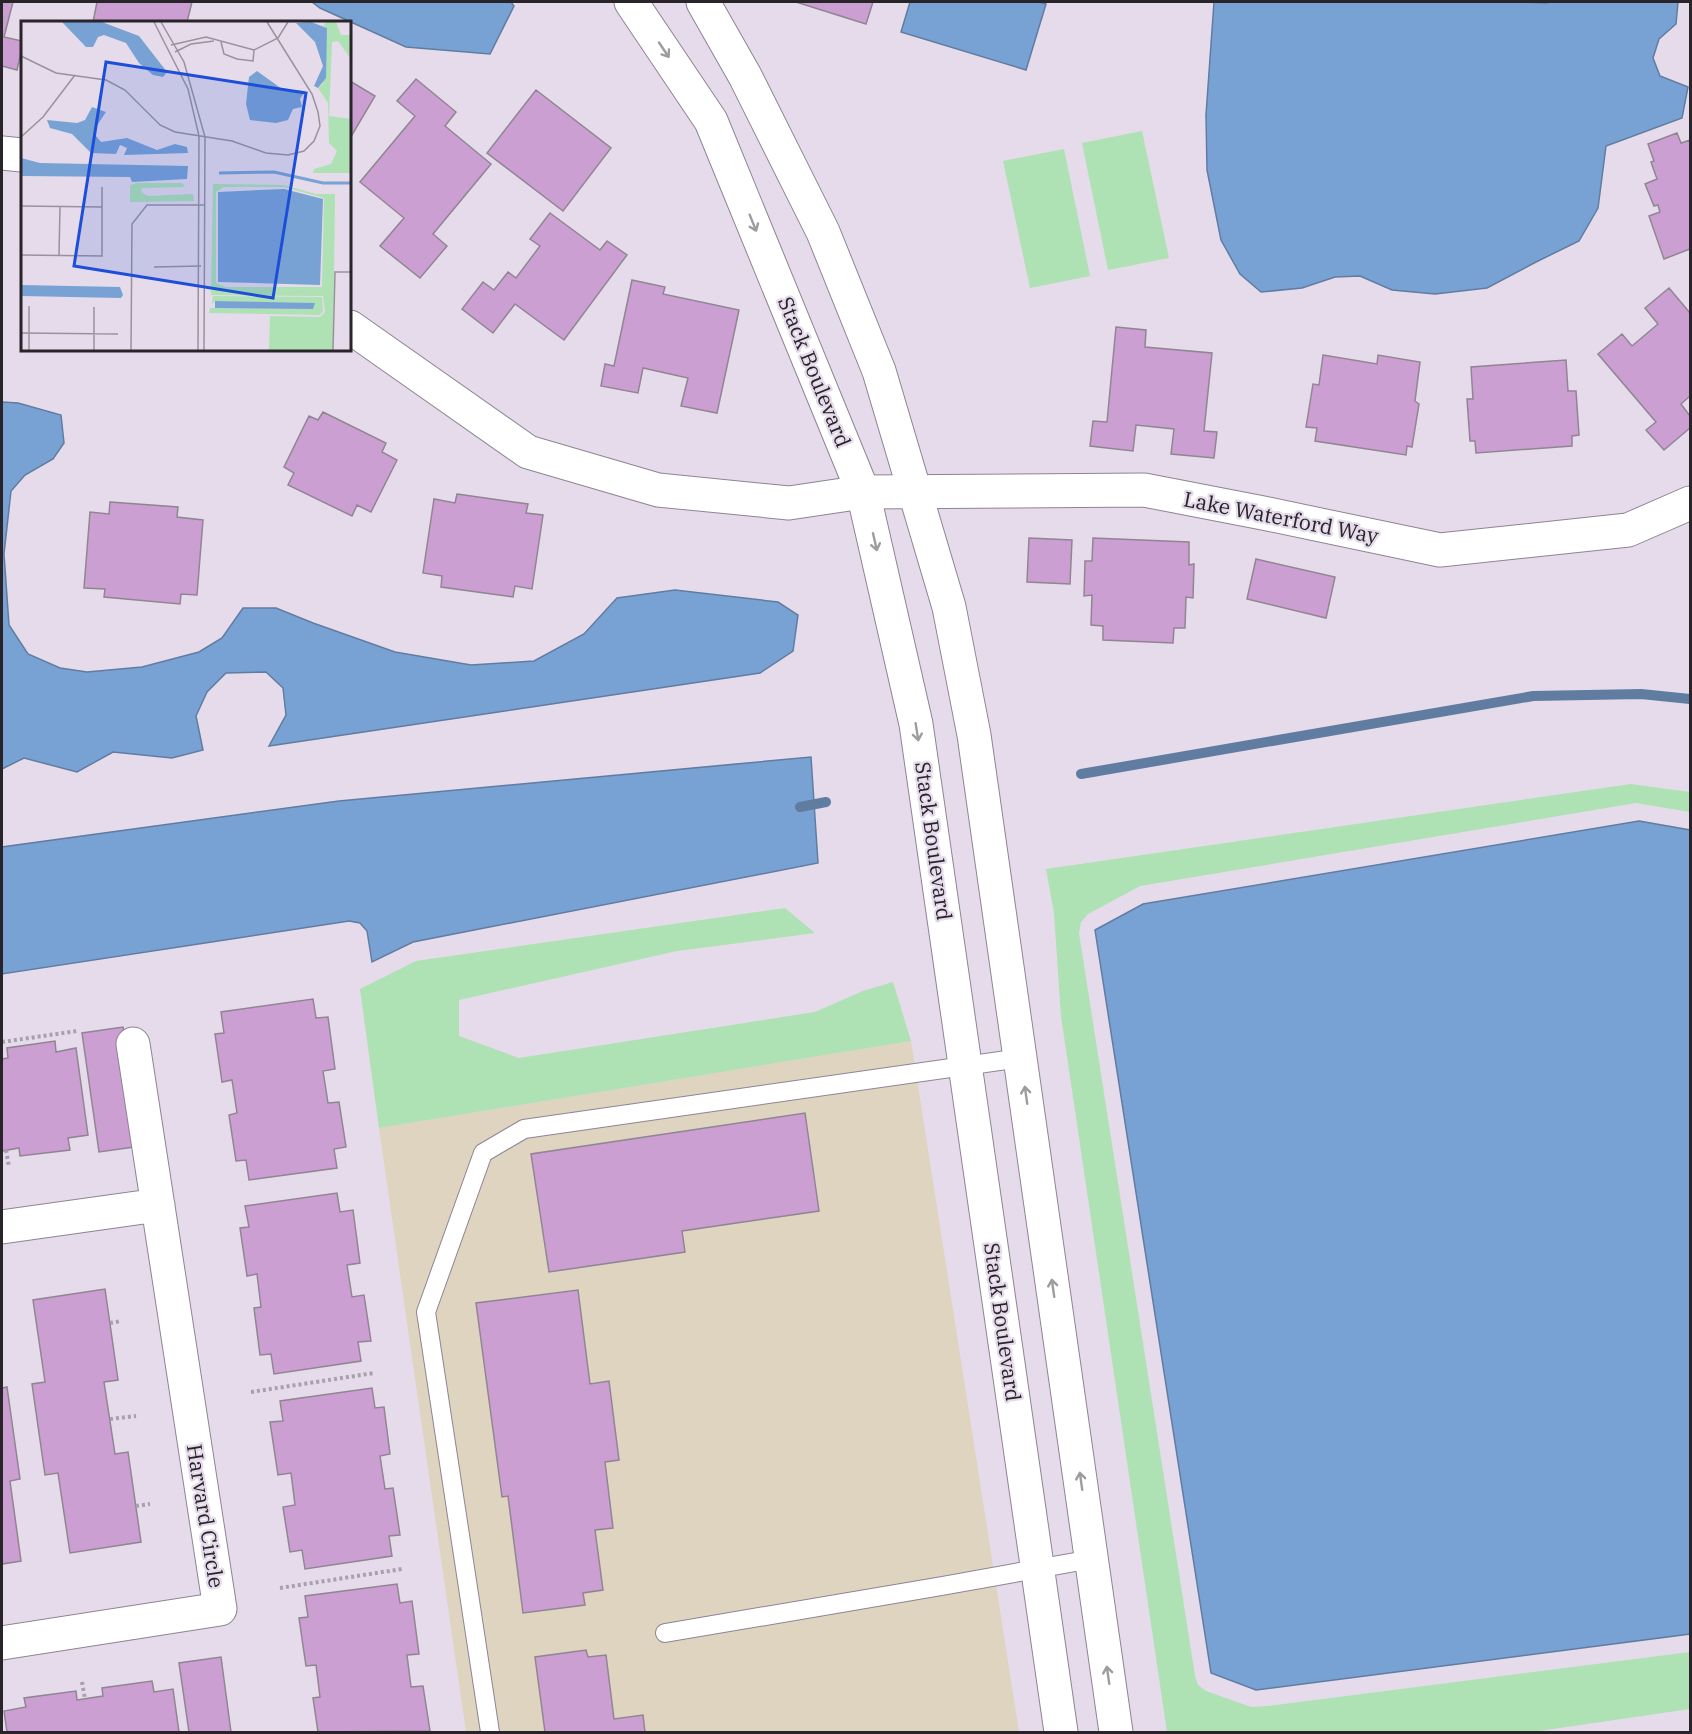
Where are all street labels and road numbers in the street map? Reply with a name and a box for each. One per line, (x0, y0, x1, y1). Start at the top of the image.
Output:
street label: Stack Boulevard (772, 292, 858, 451)
street label: Lake Waterford Way (1181, 484, 1382, 550)
street label: Stack Boulevard (909, 760, 959, 922)
street label: Stack Boulevard (978, 1241, 1028, 1403)
street label: Harvard Circle (181, 1442, 231, 1590)

